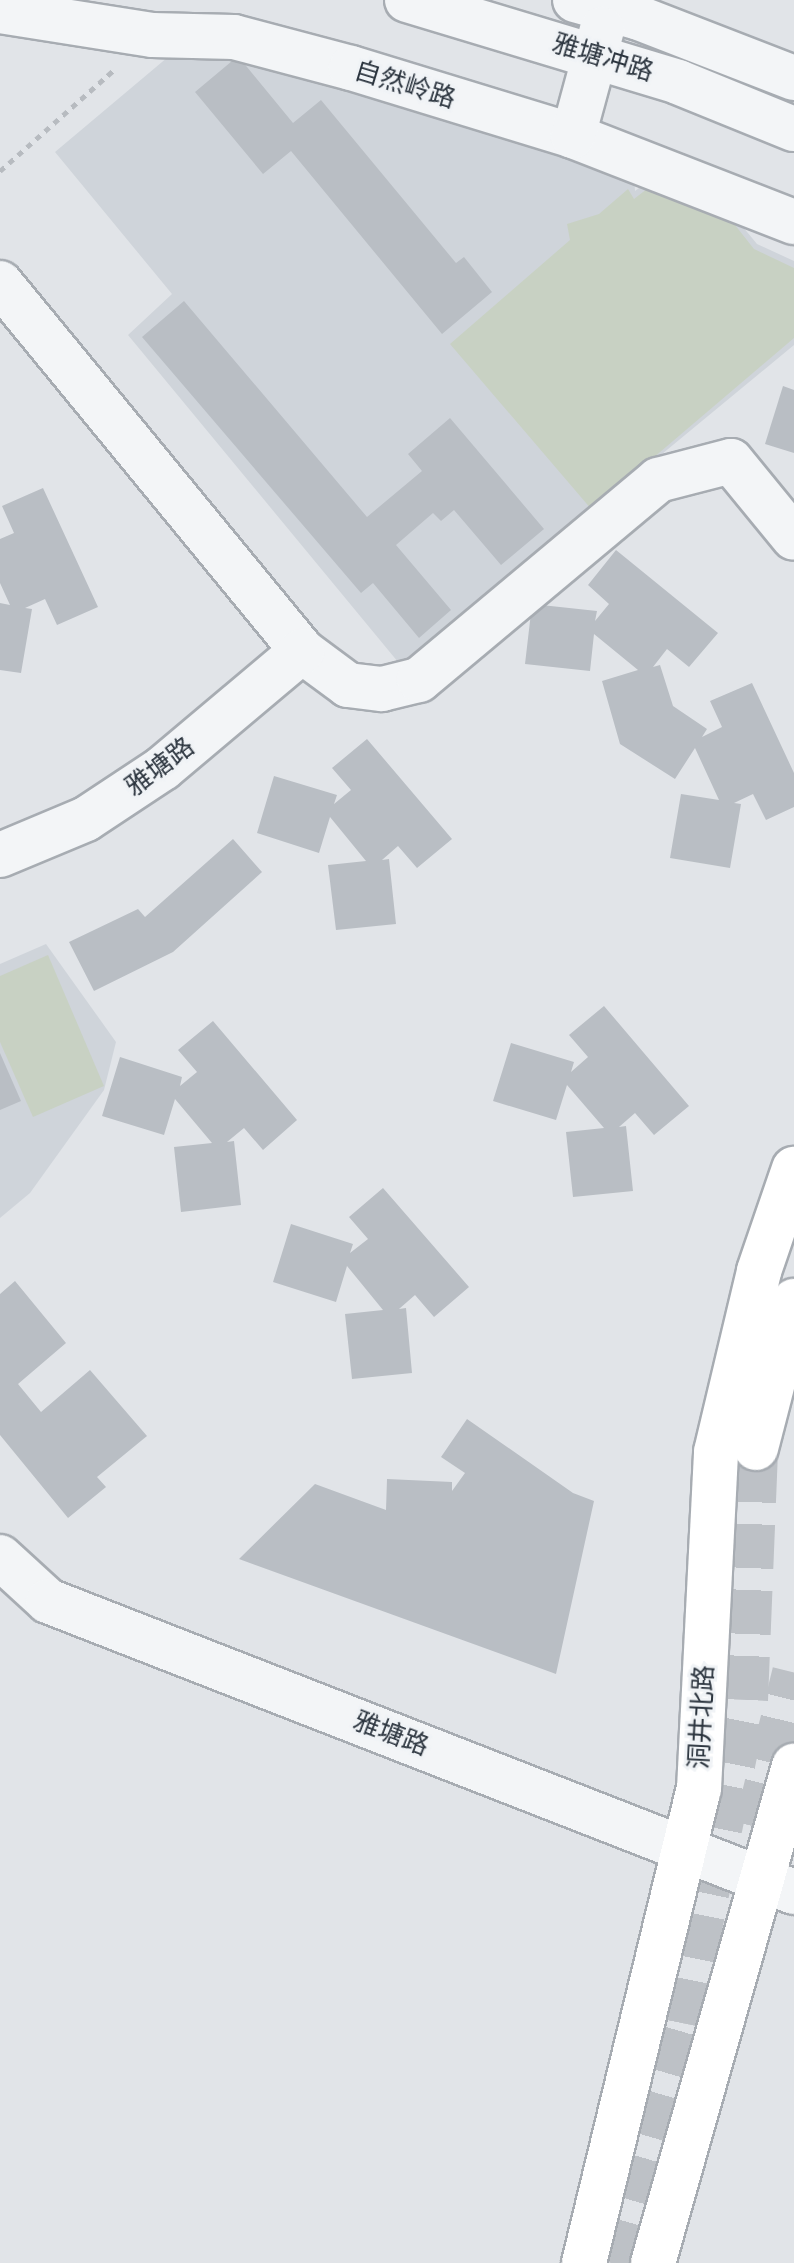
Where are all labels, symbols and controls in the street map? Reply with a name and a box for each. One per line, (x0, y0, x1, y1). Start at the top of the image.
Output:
street label: 雅塘冲路 (549, 28, 657, 88)
street label: 自然岭路 (351, 55, 459, 115)
street label: 雅塘路 (119, 731, 201, 803)
street label: 洞井北路 (684, 1664, 720, 1770)
street label: 雅塘路 (349, 1705, 433, 1763)

